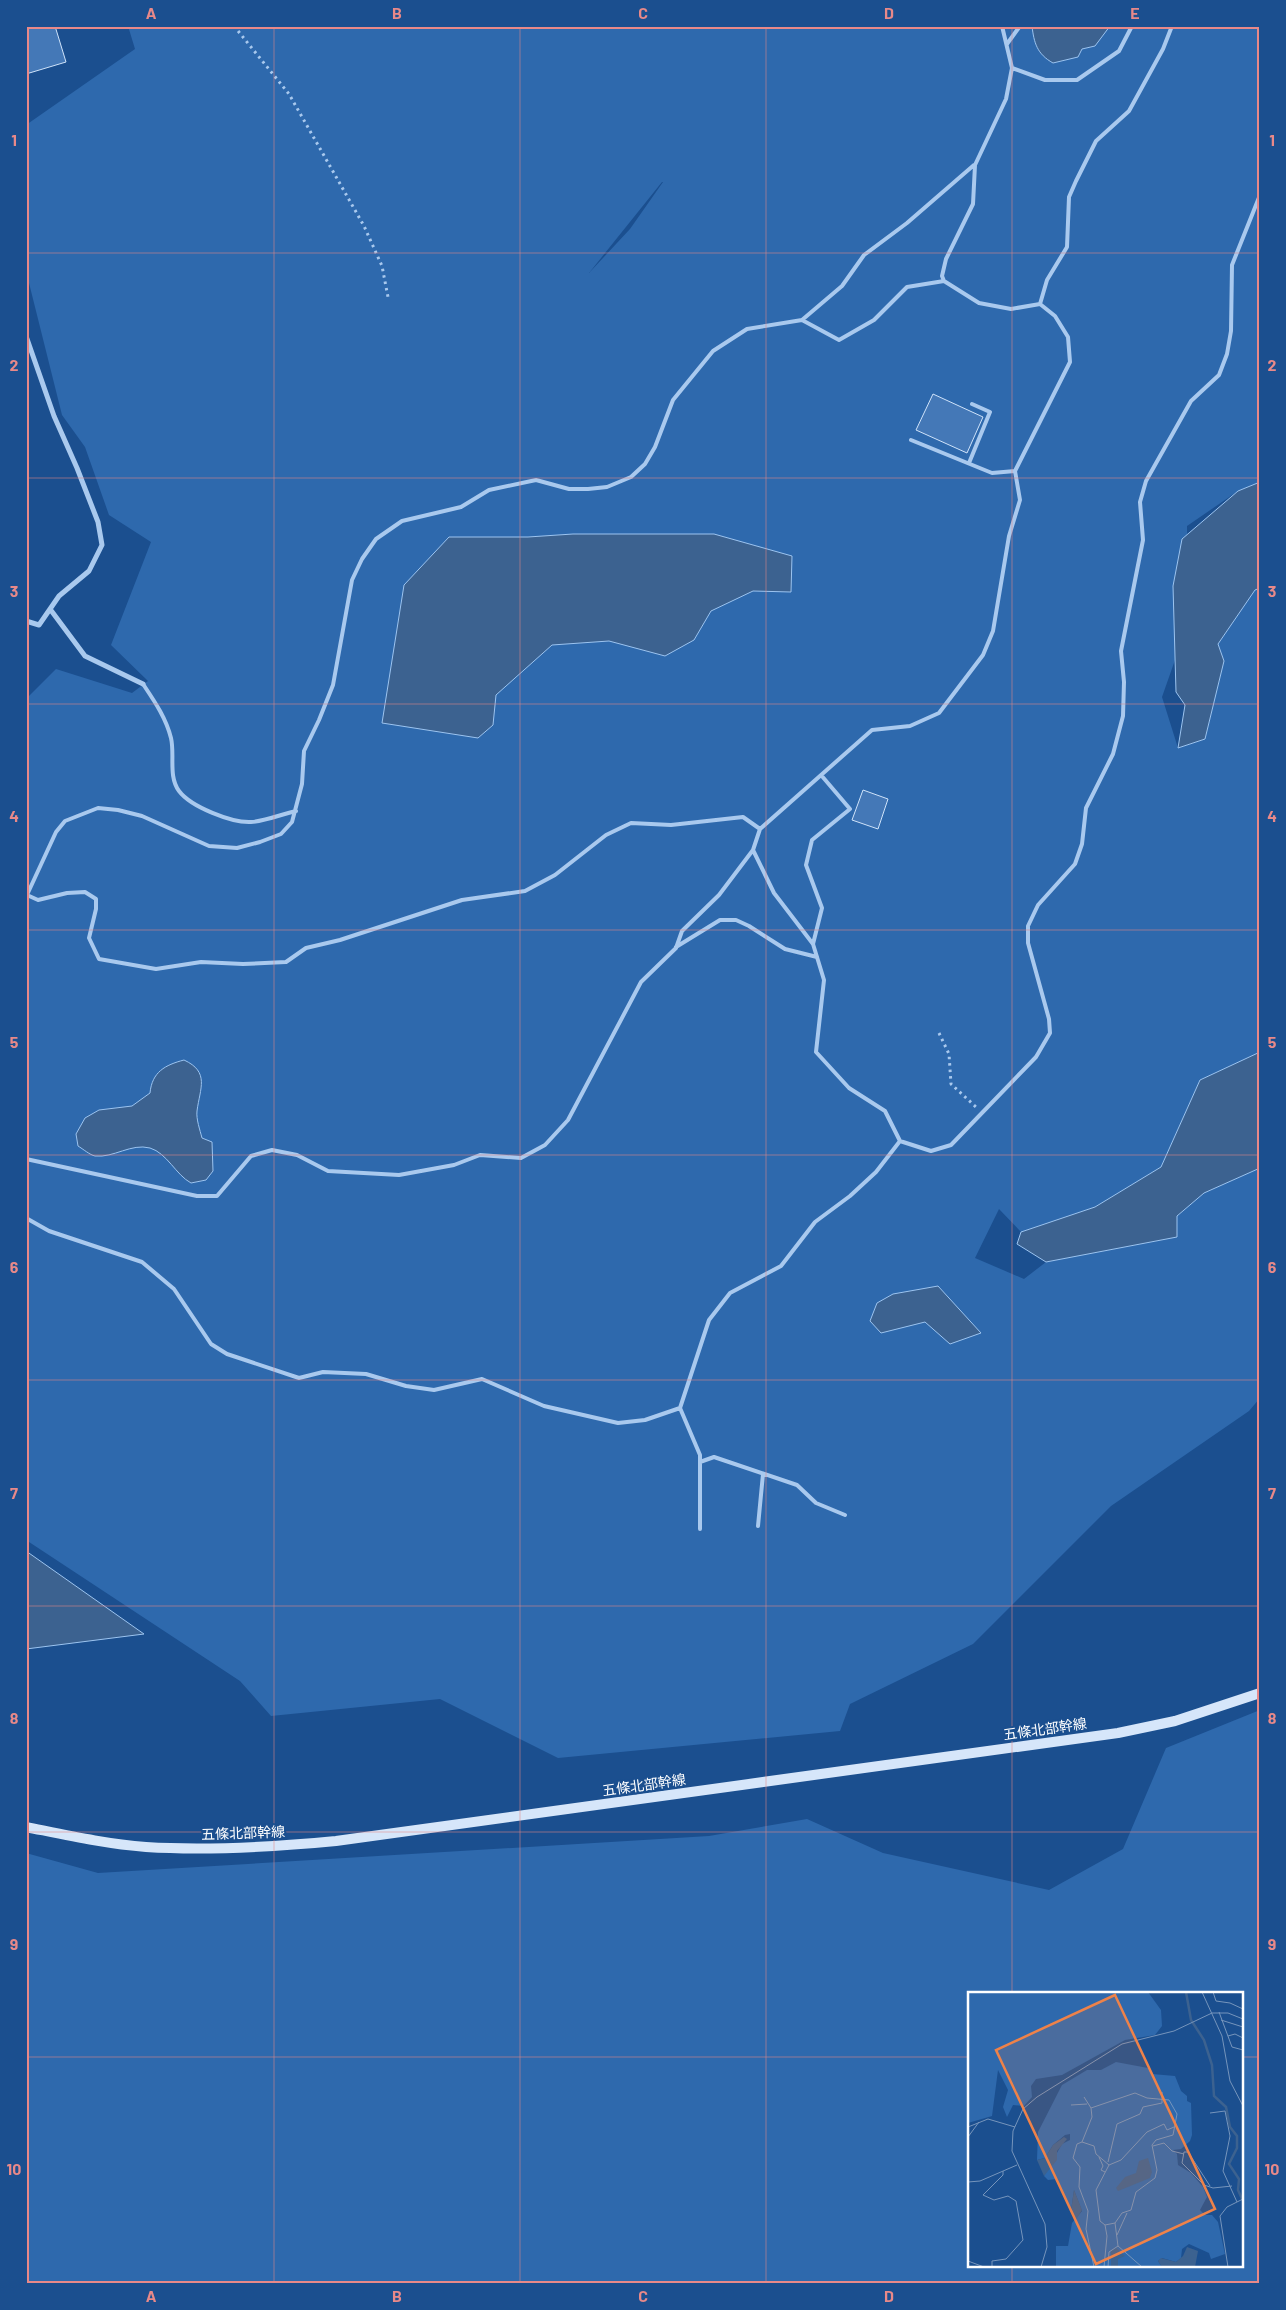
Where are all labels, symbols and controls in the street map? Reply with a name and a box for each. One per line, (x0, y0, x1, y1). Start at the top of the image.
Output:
text: A (146, 3, 157, 22)
text: B (392, 3, 402, 22)
text: C (638, 3, 648, 22)
text: D (884, 3, 894, 22)
text: E (1130, 3, 1140, 22)
text: 1 (11, 130, 17, 149)
text: 1 (1269, 130, 1275, 149)
text: 2 (10, 355, 19, 374)
text: 2 (1268, 355, 1277, 374)
text: 3 (10, 581, 18, 600)
text: 3 (1268, 581, 1276, 600)
text: 4 (9, 806, 19, 825)
text: 4 (1267, 806, 1277, 825)
text: 5 (10, 1032, 19, 1051)
text: 5 (1268, 1032, 1277, 1051)
text: 6 (10, 1257, 19, 1276)
text: 6 (1268, 1257, 1277, 1276)
text: 7 (10, 1483, 18, 1502)
text: 7 (1268, 1483, 1276, 1502)
text: 8 (10, 1708, 19, 1727)
text: 8 (1268, 1708, 1277, 1727)
street label: 五條北部幹線 (1002, 1714, 1088, 1743)
street label: 五條北部幹線 (601, 1770, 687, 1799)
street label: 五條北部幹線 (201, 1823, 285, 1842)
text: 9 (10, 1934, 18, 1953)
text: 9 (1268, 1934, 1276, 1953)
inset map (968, 1992, 1244, 2268)
text: 10 (7, 2159, 21, 2178)
text: 10 (1265, 2159, 1279, 2178)
text: A (146, 2286, 157, 2305)
text: B (392, 2286, 402, 2305)
text: C (638, 2286, 648, 2305)
text: D (884, 2286, 894, 2305)
text: E (1130, 2286, 1140, 2305)

